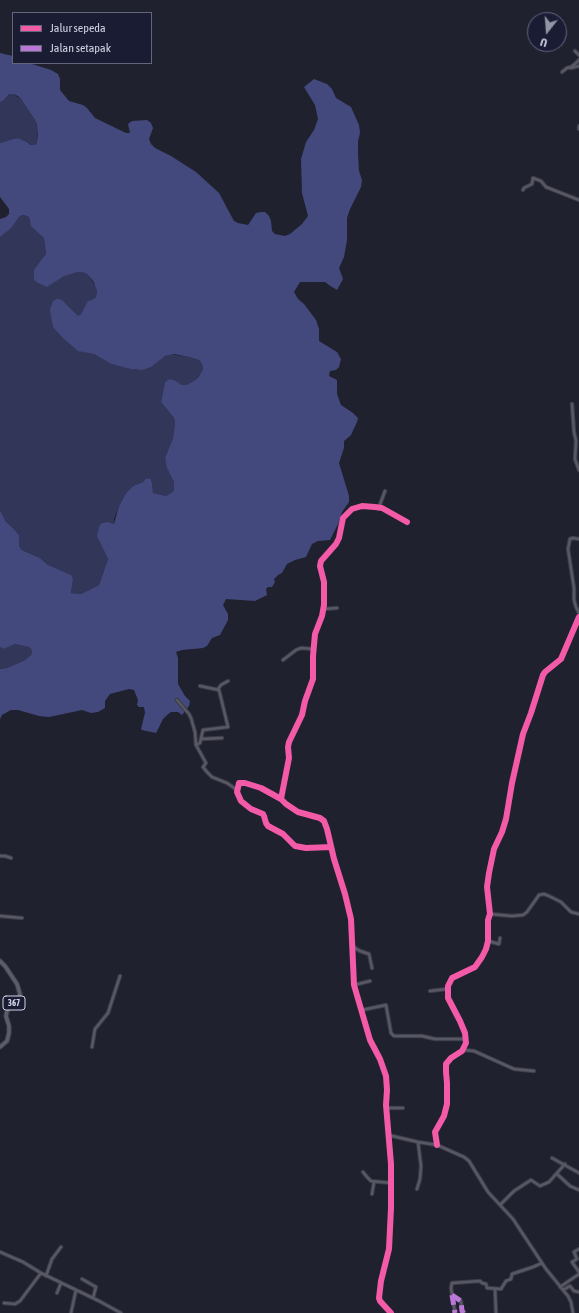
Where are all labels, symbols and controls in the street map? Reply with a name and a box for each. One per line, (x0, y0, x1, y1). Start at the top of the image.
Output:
legend (12, 12, 152, 64)
north arrow (527, 12, 567, 52)
text: Jalur sepeda (50, 21, 106, 35)
text: U (539, 36, 549, 49)
text: Jalan setapak (50, 41, 111, 55)
road number: 367 (3, 996, 25, 1010)

